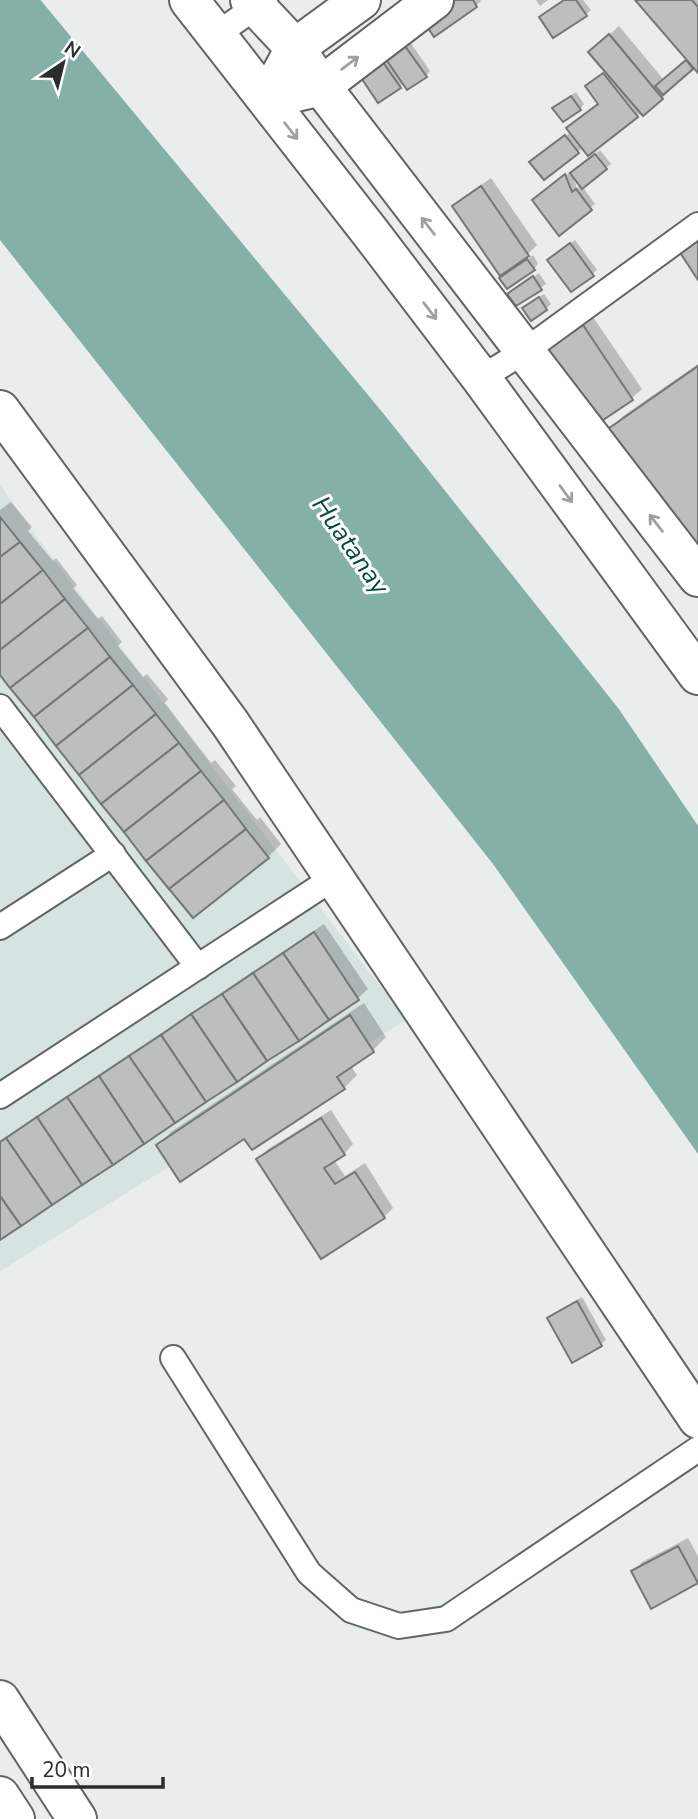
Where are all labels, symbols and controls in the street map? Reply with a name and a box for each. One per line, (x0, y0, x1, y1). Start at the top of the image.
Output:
north arrow (28, 28, 98, 98)
text: N (59, 35, 85, 65)
one-way arrow (341, 56, 359, 71)
one-way arrow (284, 121, 299, 140)
one-way arrow (421, 217, 436, 235)
one-way arrow (423, 301, 438, 320)
one-way arrow (559, 484, 573, 503)
water label: Huatanay (304, 489, 398, 603)
one-way arrow (649, 514, 664, 532)
scale bar (32, 1745, 163, 1789)
text: 20 m (42, 1756, 91, 1784)

